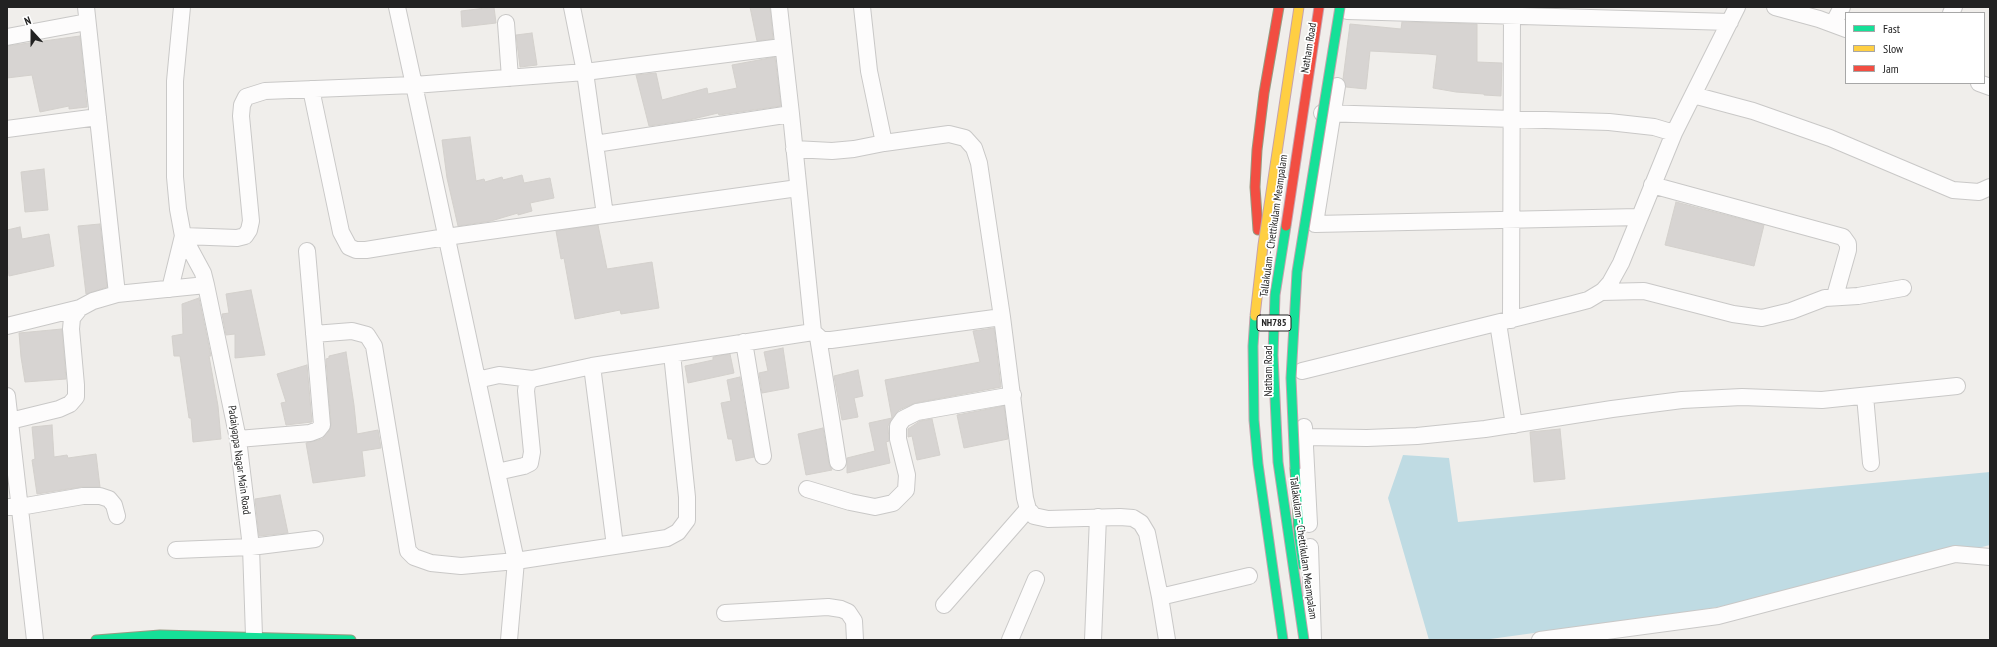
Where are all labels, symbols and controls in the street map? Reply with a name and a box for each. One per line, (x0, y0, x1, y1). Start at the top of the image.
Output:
north arrow (12, 12, 52, 52)
legend (1845, 12, 1985, 84)
text: N (22, 13, 33, 28)
text: Fast (1883, 21, 1900, 36)
street label: Natham Road (1299, 22, 1319, 74)
text: Slow (1883, 41, 1903, 56)
text: Jam (1883, 61, 1899, 76)
street label: Tallakulam - Chettikulam Meampalam (1257, 154, 1291, 298)
road number: NH785 (1257, 315, 1291, 331)
street label: Natham Road (1262, 346, 1276, 396)
street label: Padaiyappa Nagar Main Road (225, 405, 253, 515)
street label: Tallakulam - Chettikulam Meampalam (1286, 476, 1320, 620)

